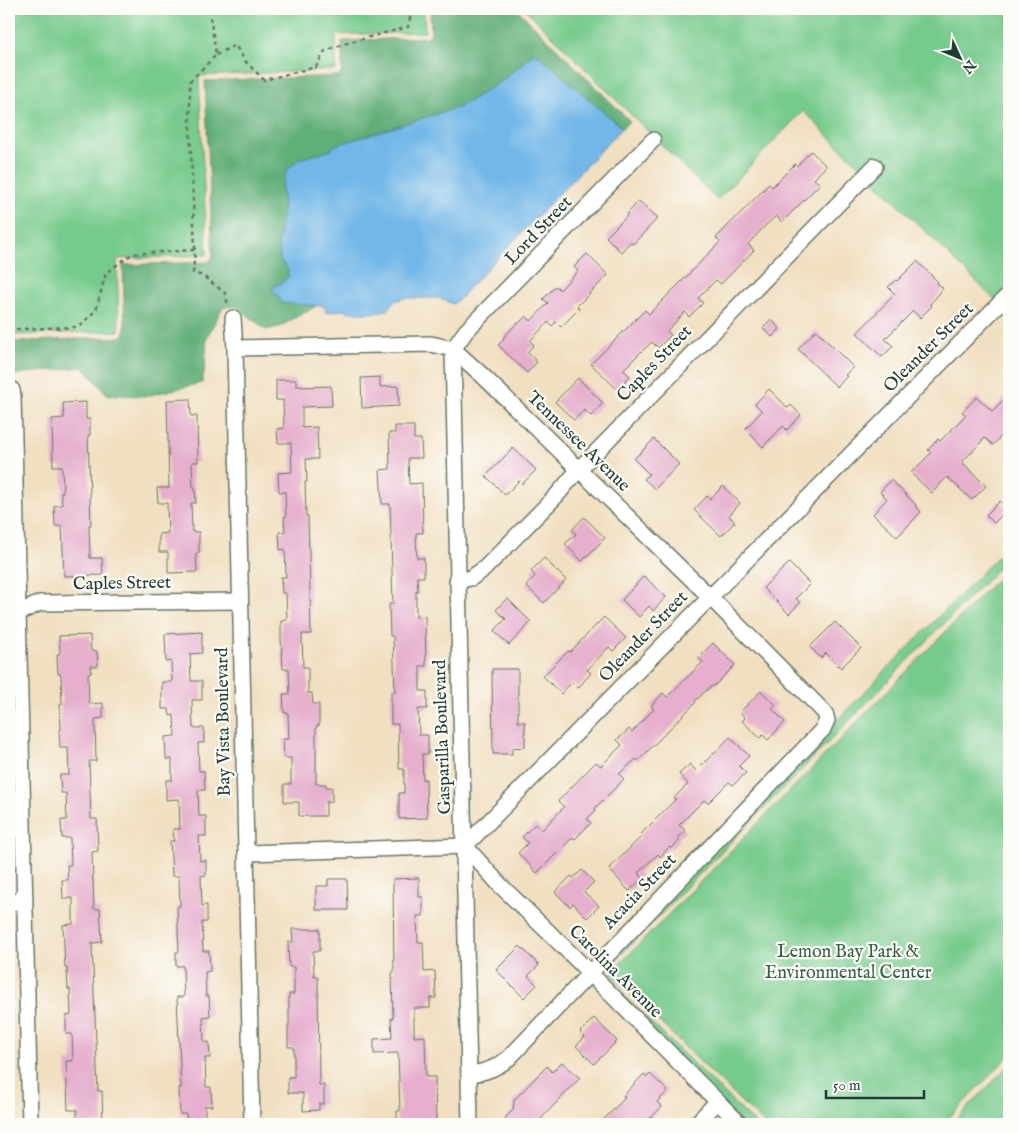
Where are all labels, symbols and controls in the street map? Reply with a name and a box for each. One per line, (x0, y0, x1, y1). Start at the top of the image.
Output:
north arrow (936, 32, 986, 82)
text: N (958, 55, 980, 77)
street label: Lord Street (500, 192, 578, 270)
street label: Oleander Street (879, 298, 979, 398)
street label: Caples Street (613, 321, 697, 407)
street label: Tennessee Avenue (521, 387, 635, 497)
street label: Caples Street (73, 572, 171, 596)
street label: Oleander Street (595, 586, 693, 688)
street label: Bay Vista Boulevard (211, 647, 237, 797)
street label: Gasparilla Boulevard (429, 659, 457, 815)
street label: Acacia Street (597, 849, 682, 935)
street label: Carolina Avenue (563, 920, 667, 1024)
park label: Lemon Bay Park & Environmental Center (765, 941, 932, 985)
scale bar (826, 1068, 923, 1100)
text: 50 m (833, 1076, 861, 1095)

